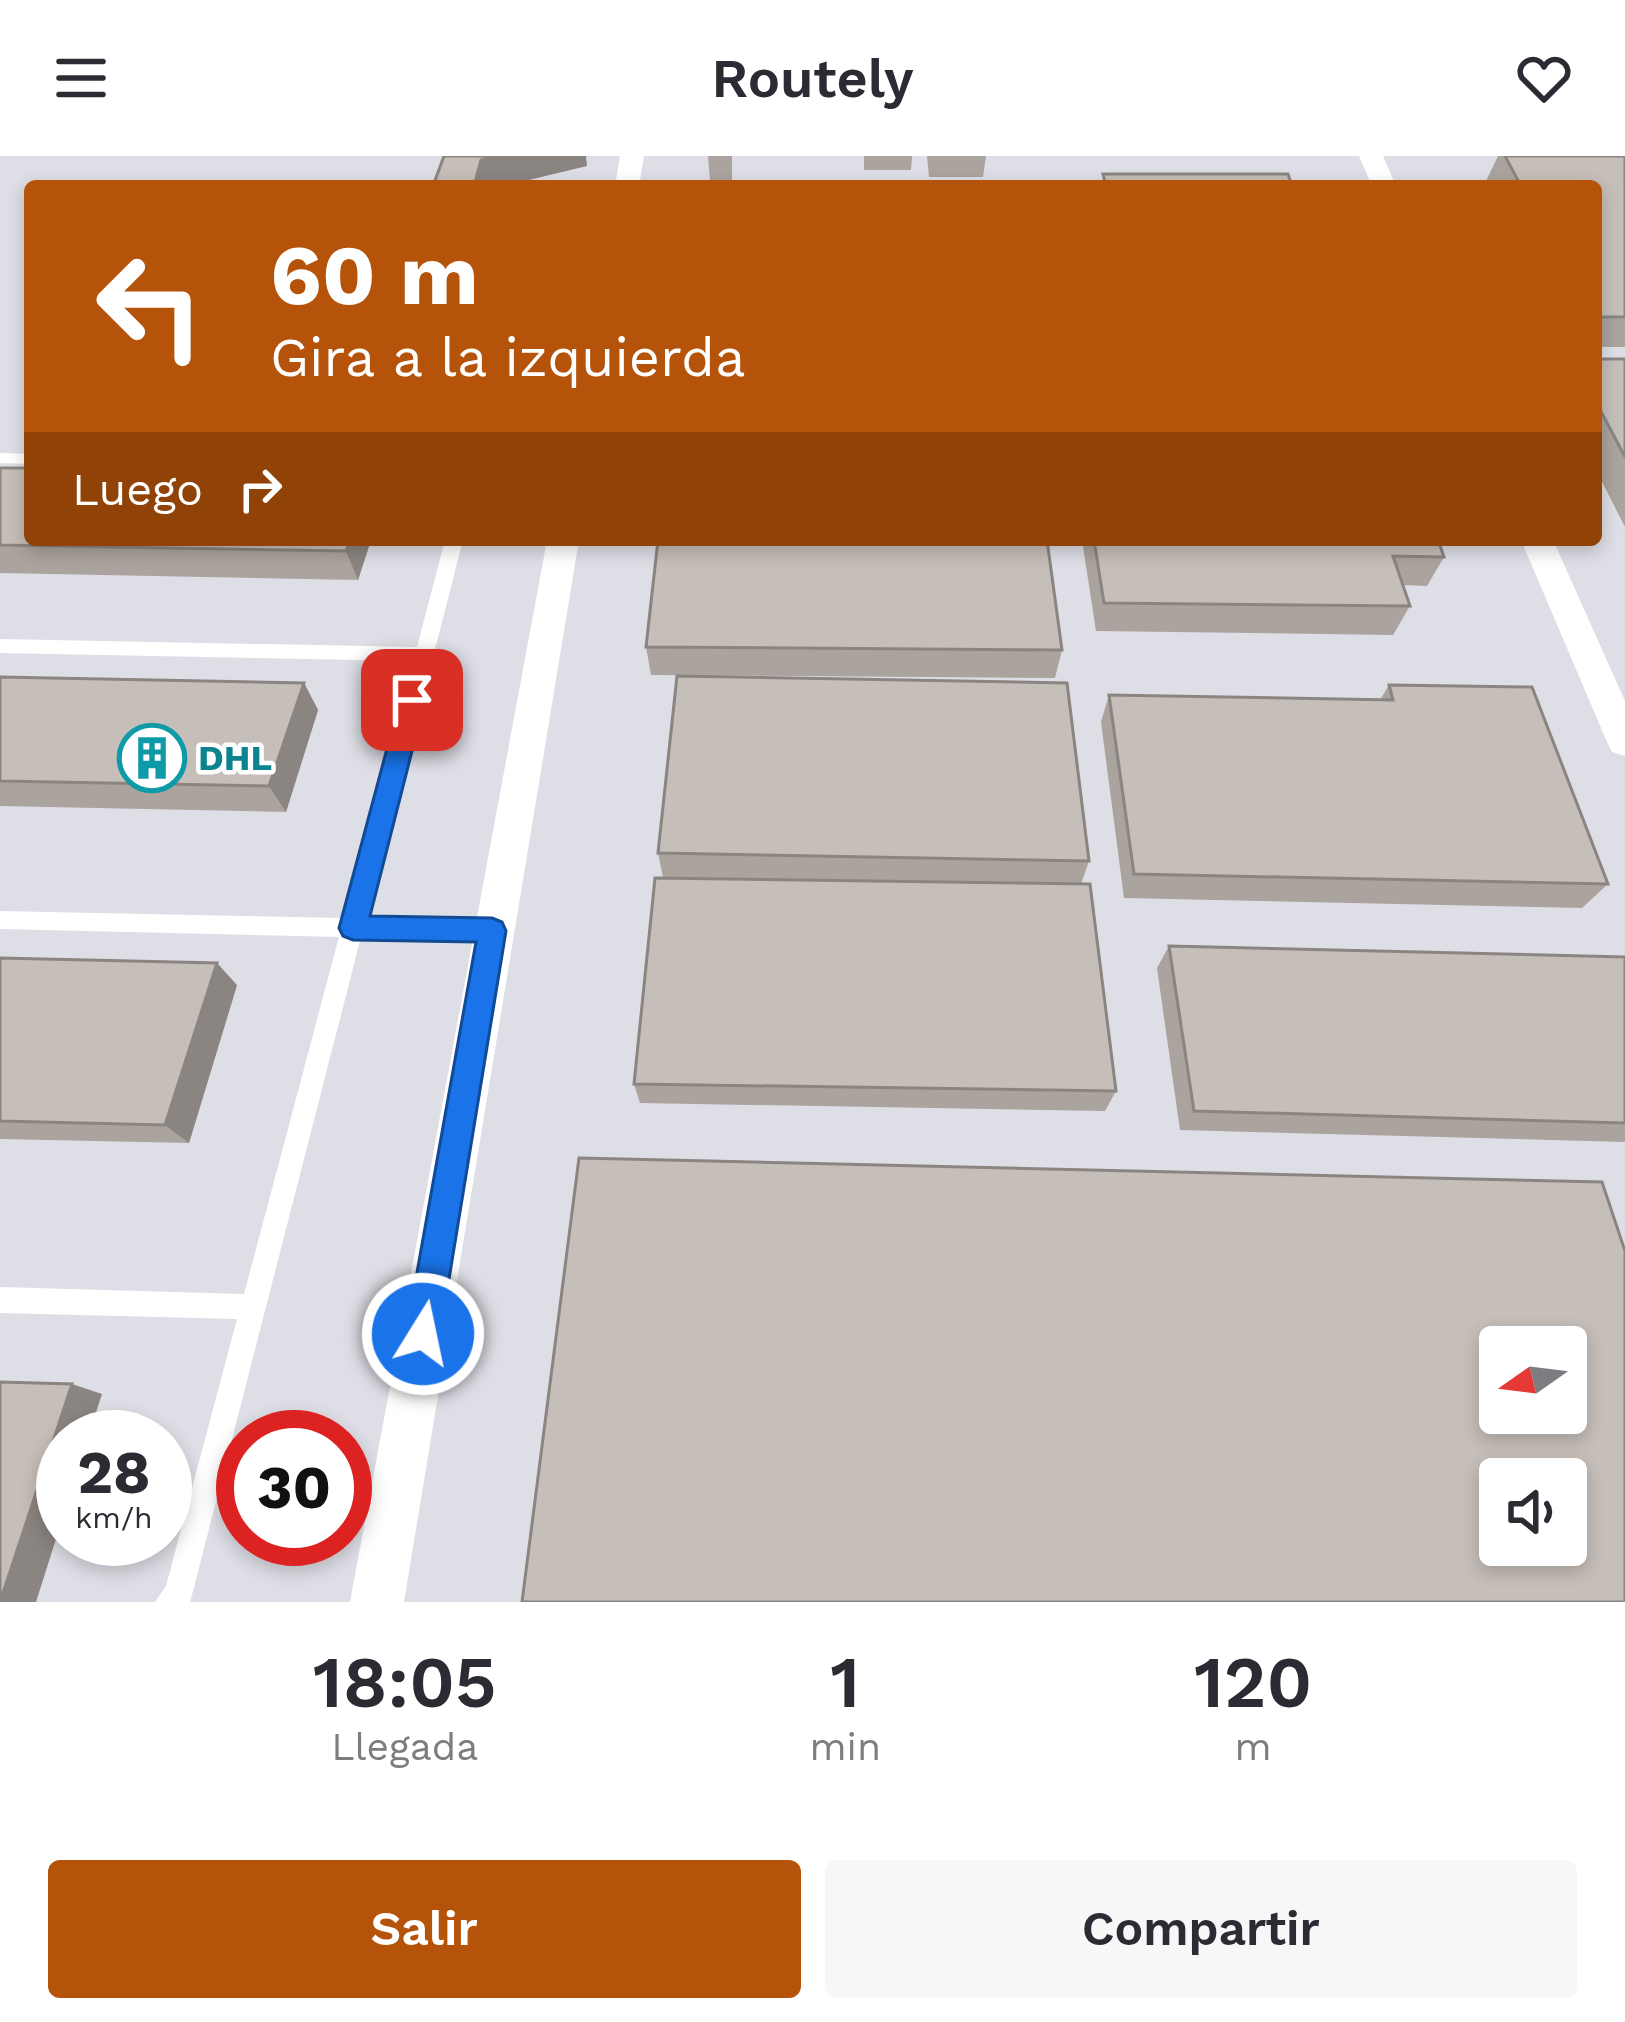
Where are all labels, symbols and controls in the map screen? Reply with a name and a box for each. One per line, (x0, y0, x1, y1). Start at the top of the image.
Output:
icon: menu (48, 45, 114, 111)
icon: heart (1511, 45, 1577, 111)
text: Routely (711, 47, 914, 110)
text: 60 m (270, 226, 479, 324)
icon: left (72, 228, 228, 384)
text: Gira a la izquierda (270, 326, 746, 389)
icon: right (227, 456, 293, 522)
text: Luego (72, 463, 203, 516)
pin (361, 649, 463, 751)
icon: arrive (379, 667, 445, 733)
building icon: DHL (117, 723, 187, 793)
place label: DHL (198, 737, 272, 779)
position arrow (360, 1271, 486, 1397)
north arrow (1479, 1326, 1587, 1434)
map controls (1479, 1326, 1587, 1566)
speed limit sign: 30 (216, 1410, 372, 1566)
text: 28 (77, 1437, 151, 1508)
button: sound (1479, 1458, 1587, 1566)
text: km/h (75, 1500, 153, 1535)
text: 18:05 (313, 1640, 497, 1724)
text: 1 (830, 1640, 860, 1724)
text: 120 (1194, 1640, 1312, 1724)
text: Llegada (331, 1724, 478, 1769)
text: min (809, 1724, 881, 1769)
text: m (1234, 1724, 1272, 1769)
button: Salir (48, 1860, 801, 1998)
button: Compartir (825, 1860, 1577, 1998)

